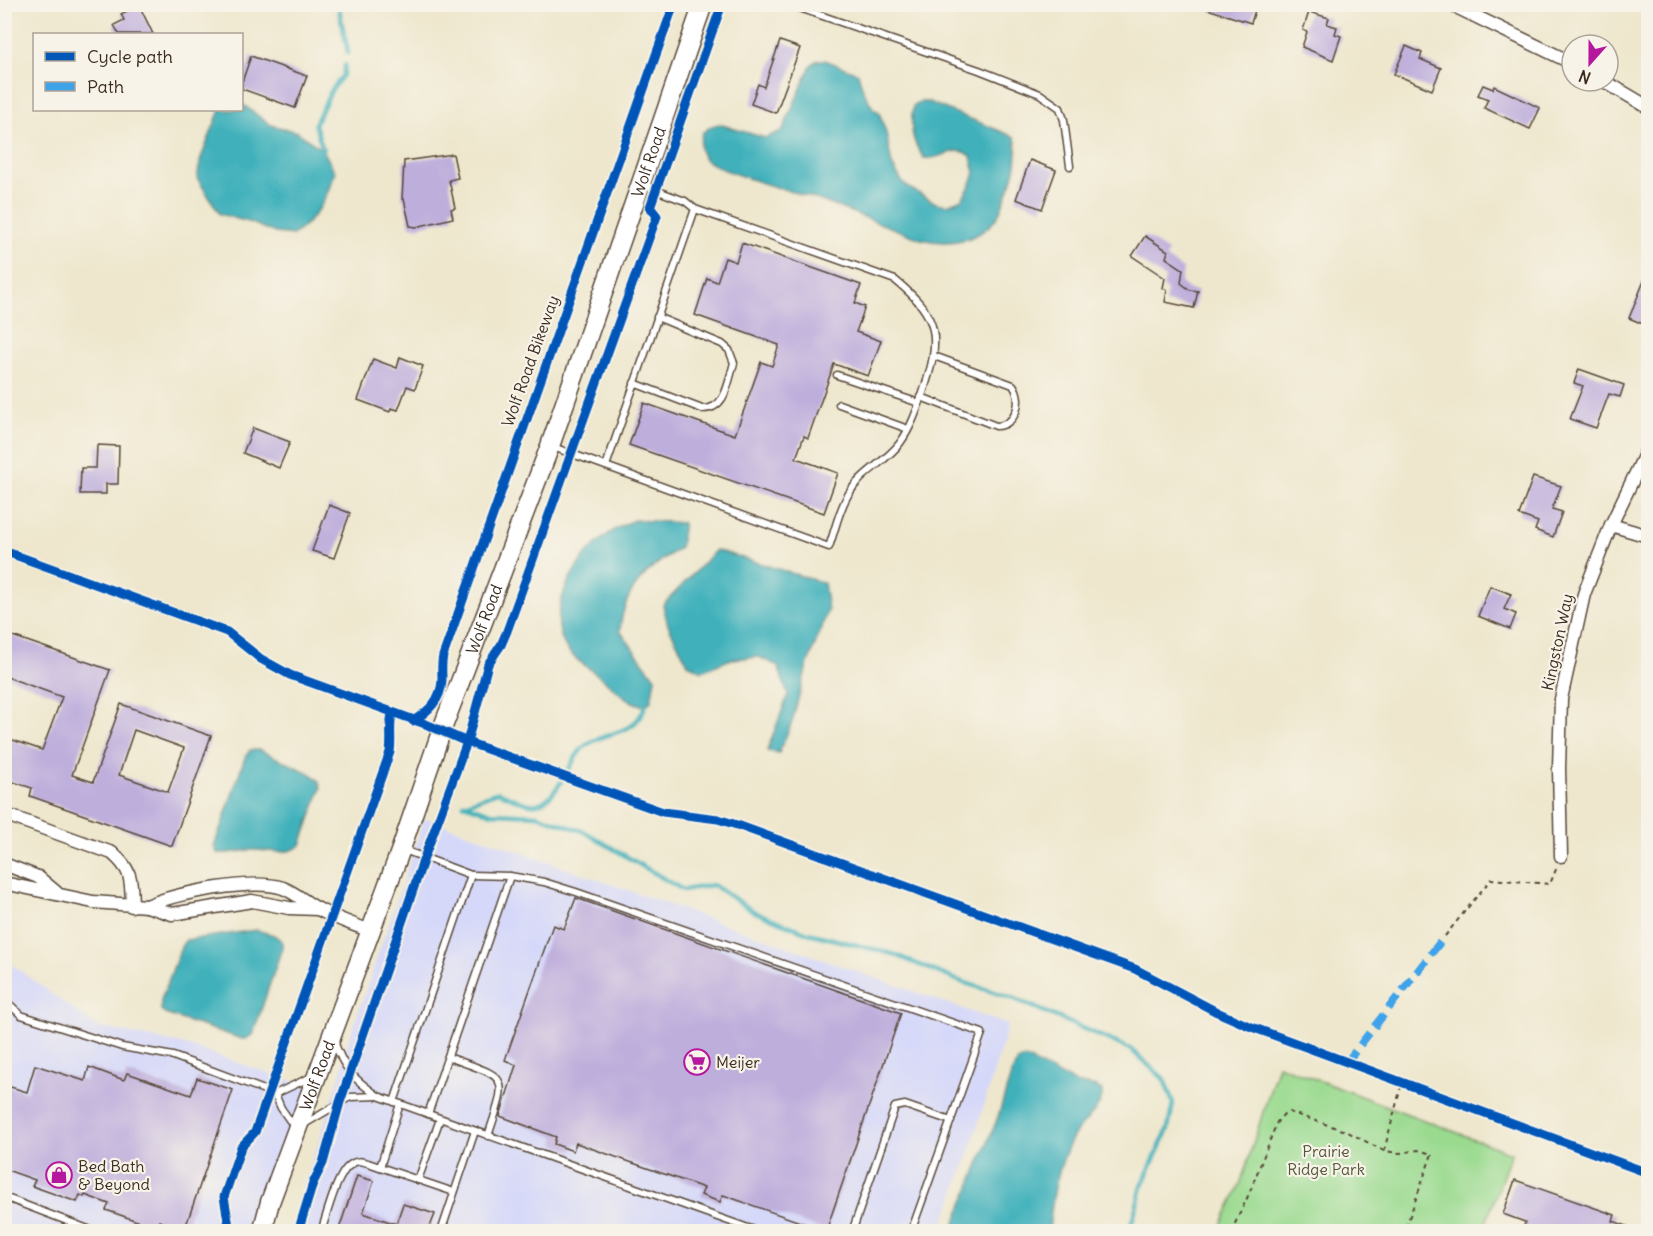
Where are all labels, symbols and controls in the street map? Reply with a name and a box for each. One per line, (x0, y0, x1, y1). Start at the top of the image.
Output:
legend (33, 33, 243, 111)
north arrow (1560, 33, 1620, 93)
text: Cycle path (87, 45, 173, 68)
text: N (1576, 66, 1593, 88)
text: Path (87, 75, 124, 98)
street label: Wolf Road (627, 124, 670, 200)
street label: Wolf Road Bikeway (497, 293, 563, 429)
street label: Wolf Road (462, 581, 506, 657)
street label: Kingston Way (1537, 592, 1577, 692)
street label: Wolf Road (295, 1038, 339, 1113)
supermarket icon: Meijer (682, 1047, 712, 1077)
place label: Meijer (716, 1052, 760, 1072)
park label: Prairie Ridge Park (1287, 1141, 1365, 1179)
place label: Bed Bath & Beyond (78, 1156, 150, 1194)
shop icon: Bed Bath & Beyond (44, 1160, 74, 1190)

